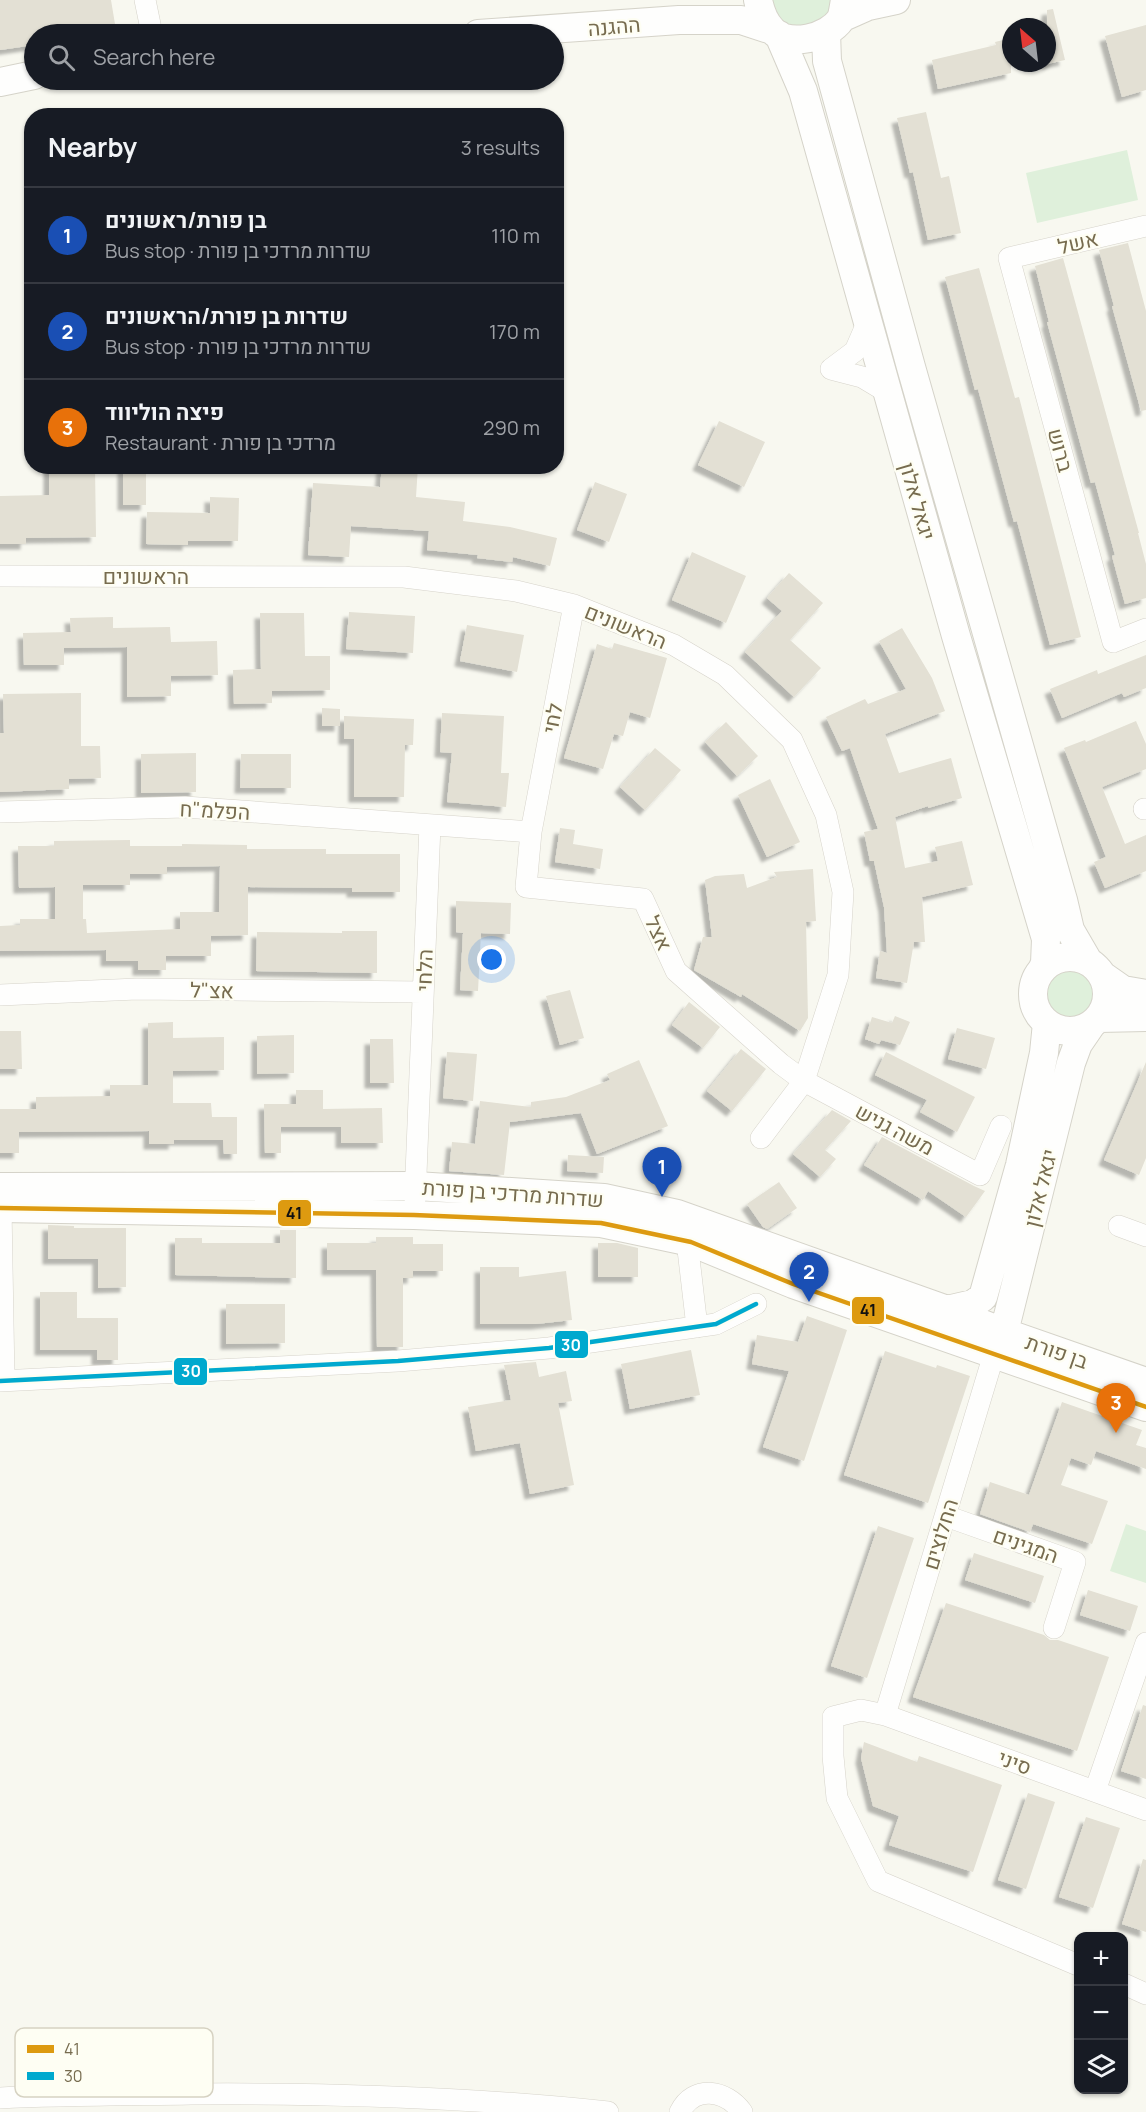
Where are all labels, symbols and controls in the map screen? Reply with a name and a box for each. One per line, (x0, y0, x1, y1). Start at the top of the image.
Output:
street label: ההגנה (586, 10, 642, 42)
north arrow (1002, 18, 1056, 72)
search box (24, 24, 564, 90)
icon: search (45, 41, 78, 74)
text: Search here (93, 42, 215, 72)
text: Nearby (48, 129, 137, 165)
text: 3 results (461, 134, 540, 161)
text: בן פורת/ראשונים (105, 205, 267, 235)
text: 1 (63, 222, 72, 249)
text: 110 m (491, 222, 540, 249)
street label: אשל (1055, 224, 1101, 260)
text: Bus stop · שדרות מרדכי בן פורת (105, 237, 371, 264)
text: שדרות בן פורת/הראשונים (105, 301, 348, 331)
text: 2 (62, 318, 73, 345)
text: 170 m (489, 318, 540, 345)
text: Bus stop · שדרות מרדכי בן פורת (105, 333, 371, 360)
text: פיצה הוליווד (105, 397, 224, 427)
text: 3 (62, 414, 73, 441)
text: 290 m (483, 414, 540, 441)
street label: ברוש (1042, 425, 1080, 475)
text: Restaurant · מרדכי בן פורת (105, 429, 336, 456)
street label: יגאל אלון (894, 459, 942, 543)
street label: הראשונים (103, 562, 189, 590)
street label: הראשונים (581, 597, 671, 655)
street label: לחי (535, 700, 569, 735)
street label: הפלמ"ח (179, 794, 251, 826)
street label: אצל (639, 911, 679, 955)
your location (477, 945, 506, 974)
street label: הלחי (409, 948, 439, 992)
street label: אצ"ל (190, 976, 234, 1004)
street label: משה גניש (851, 1097, 939, 1161)
street label: יגאל אלון (1017, 1146, 1063, 1230)
pin: 1 (642, 1148, 682, 1197)
street label: שדרות מרדכי בן פורת (421, 1173, 605, 1213)
line badge: 41 (277, 1199, 312, 1227)
text: 41 (286, 1202, 302, 1224)
pin: 2 (790, 1252, 828, 1302)
line badge: 41 (851, 1296, 885, 1325)
text: 41 (860, 1299, 876, 1321)
street label: בן פורת (1022, 1327, 1092, 1375)
line badge: 30 (554, 1330, 589, 1359)
text: 30 (561, 1334, 581, 1356)
line badge: 30 (173, 1357, 208, 1386)
text: 30 (181, 1360, 201, 1382)
pin: 3 (1096, 1384, 1136, 1433)
street label: החלוצים (916, 1495, 964, 1573)
street label: המגינים (990, 1521, 1062, 1569)
street label: סיני (994, 1743, 1036, 1781)
map controls (1074, 1932, 1128, 2094)
button: + (1074, 1932, 1128, 1986)
button: − (1074, 1986, 1128, 2040)
legend (15, 2028, 213, 2097)
text: 41 (64, 2038, 80, 2060)
button: layers (1074, 2040, 1128, 2094)
text: 30 (64, 2065, 83, 2087)

